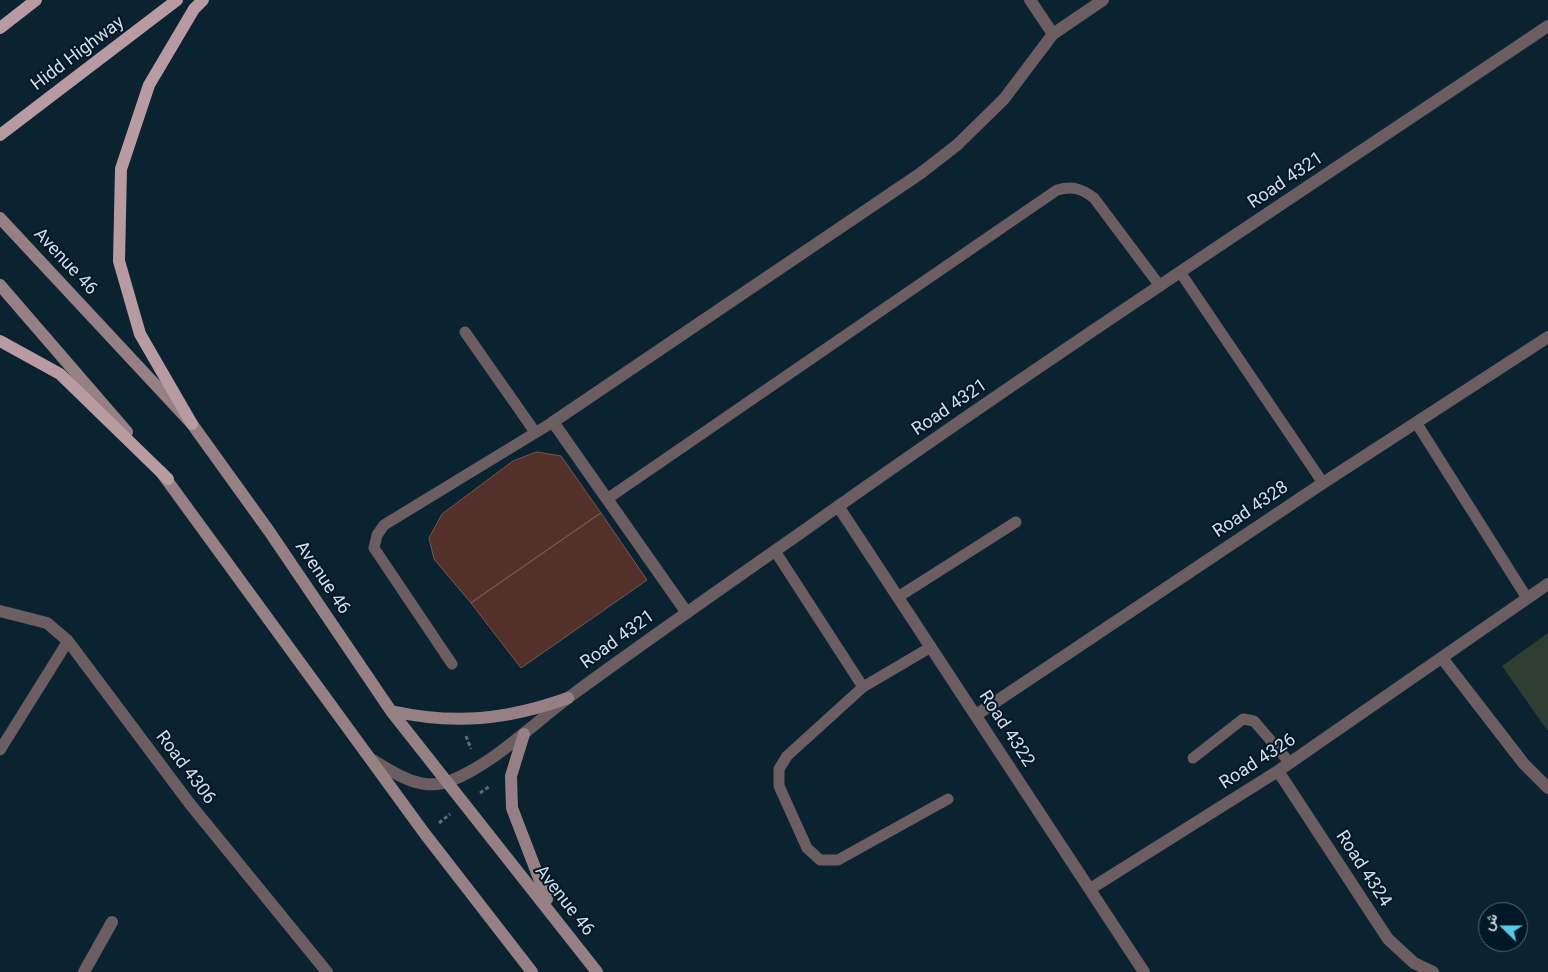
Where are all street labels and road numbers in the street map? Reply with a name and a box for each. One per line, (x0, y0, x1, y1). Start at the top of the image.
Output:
street label: Hidd Highway (27, 12, 129, 96)
street label: Road 4321 (1244, 148, 1328, 214)
street label: Avenue 46 (29, 224, 101, 300)
street label: Road 4321 (908, 375, 992, 441)
street label: Road 4328 (1209, 477, 1293, 543)
street label: Avenue 46 (290, 537, 354, 619)
street label: Road 4321 (577, 606, 659, 674)
street label: Road 4322 (973, 687, 1039, 771)
street label: Road 4306 (150, 727, 220, 809)
street label: Road 4326 (1216, 729, 1300, 795)
street label: Road 4324 (1330, 827, 1396, 911)
street label: Avenue 46 (530, 861, 598, 941)

